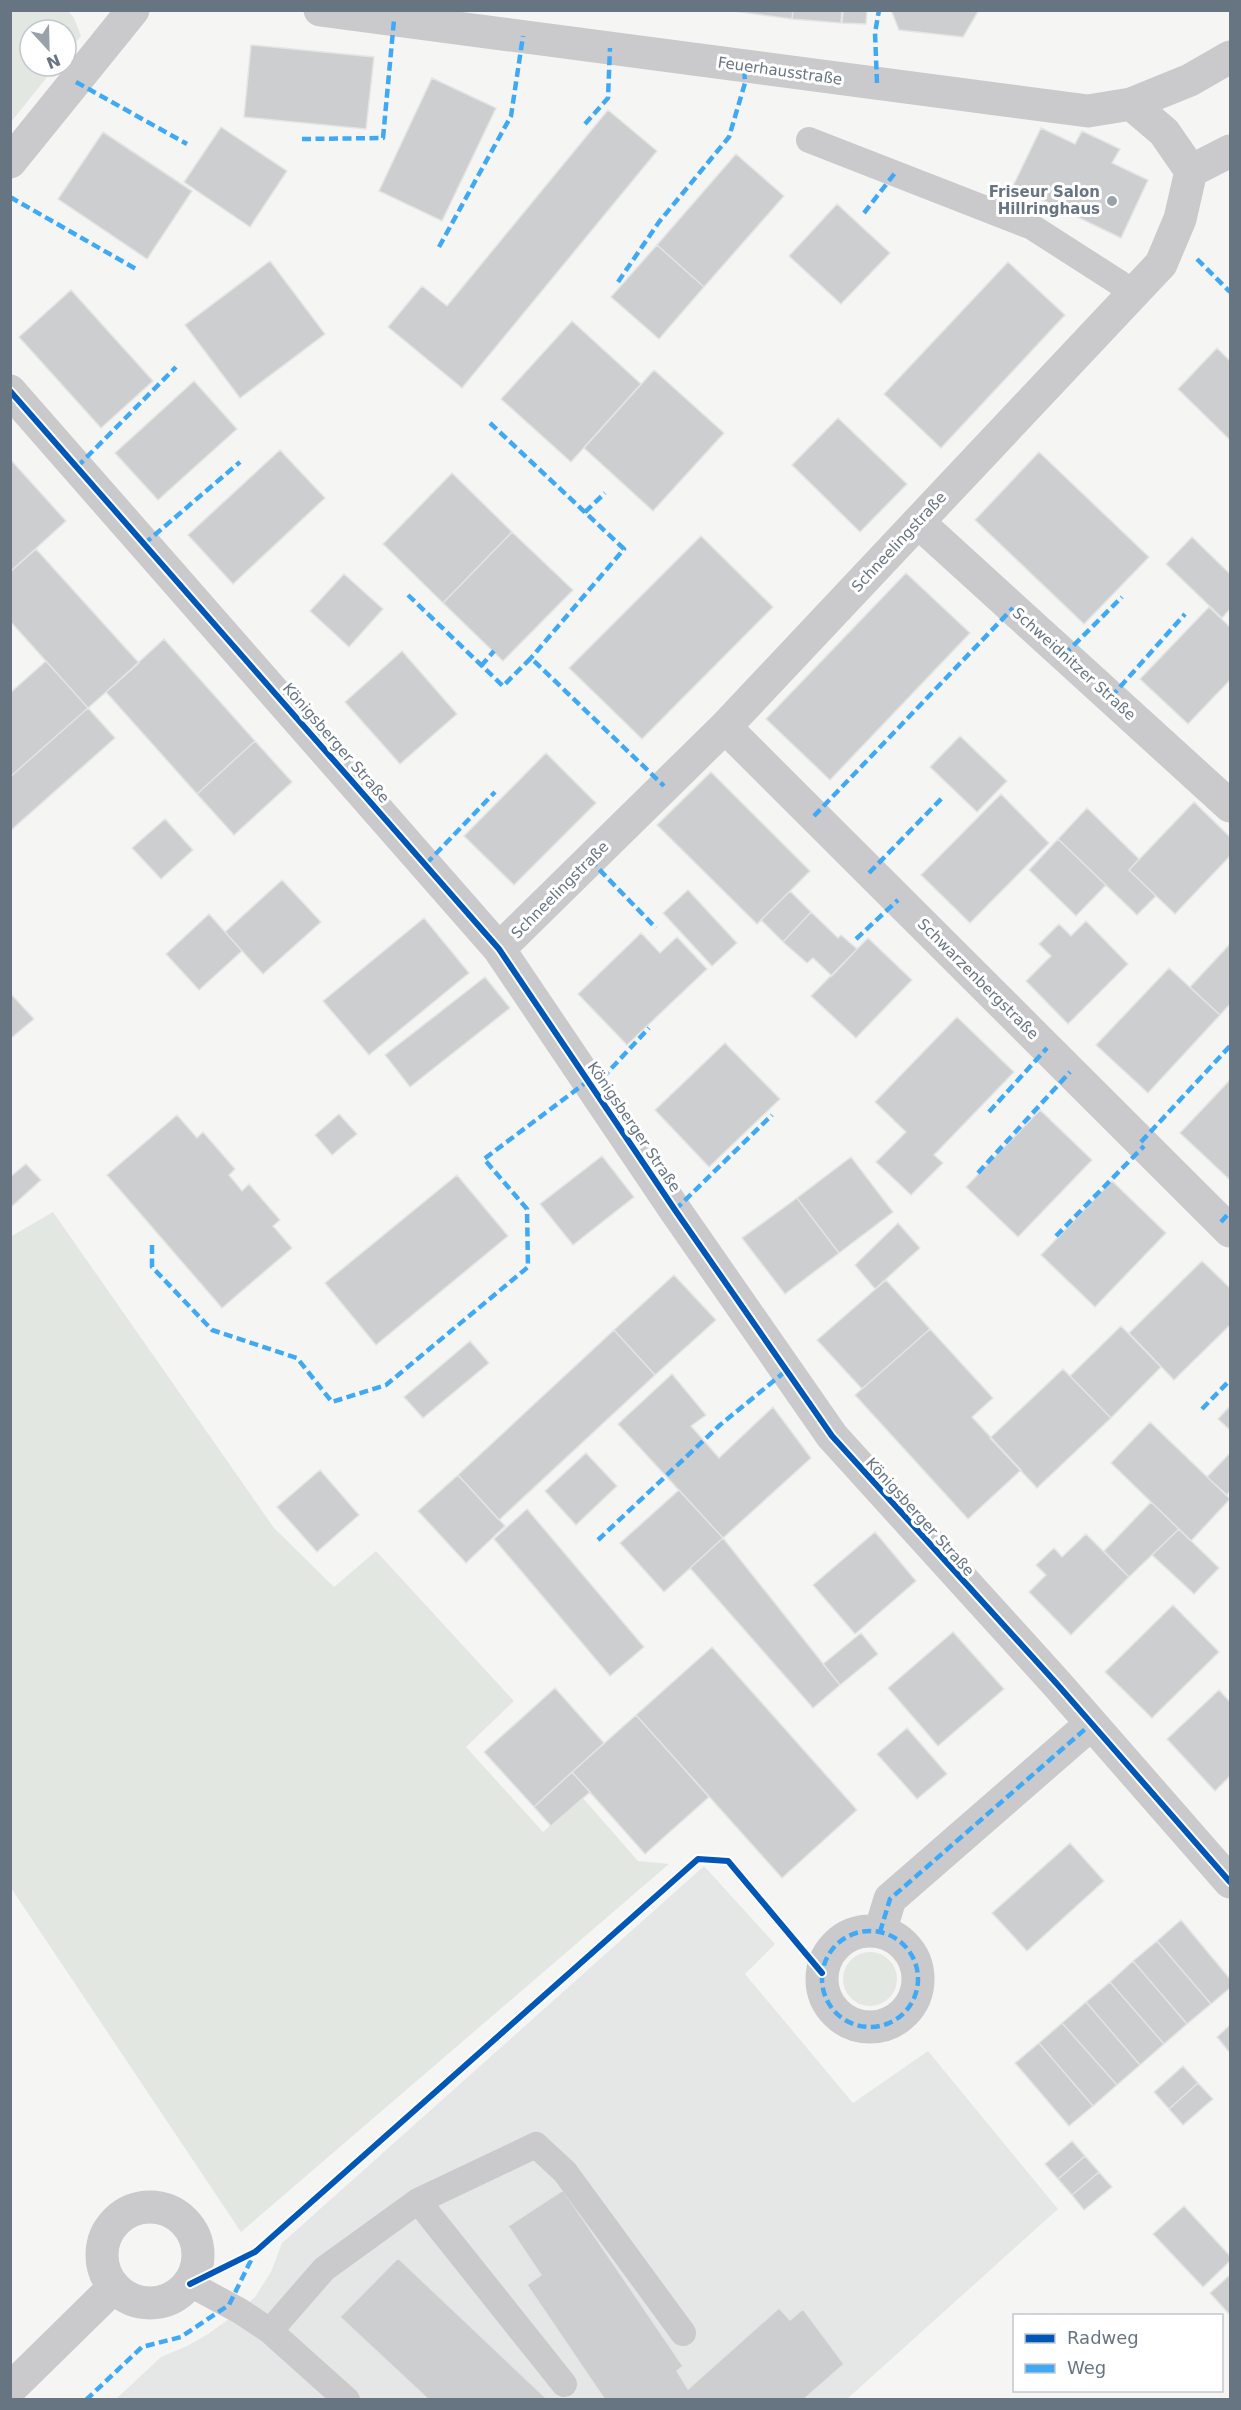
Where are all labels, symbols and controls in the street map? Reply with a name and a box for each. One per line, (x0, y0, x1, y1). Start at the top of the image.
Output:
north arrow (18, 18, 78, 78)
text: N (44, 50, 63, 73)
street label: Feuerhausstraße (717, 53, 843, 89)
place label: Friseur Salon Hillringhaus (989, 183, 1100, 218)
marker: Friseur Salon Hillringhaus (1105, 194, 1119, 208)
street label: Schneelingstraße (848, 488, 950, 596)
street label: Schweidnitzer Straße (1009, 604, 1139, 724)
street label: Königsberger Straße (279, 679, 393, 807)
street label: Schneelingstraße (508, 838, 612, 942)
street label: Schwarzenbergstraße (914, 915, 1042, 1043)
street label: Königsberger Straße (584, 1059, 684, 1195)
street label: Königsberger Straße (862, 1454, 978, 1580)
legend (1013, 2314, 1223, 2392)
text: Radweg (1067, 2327, 1139, 2348)
text: Weg (1067, 2357, 1106, 2378)

